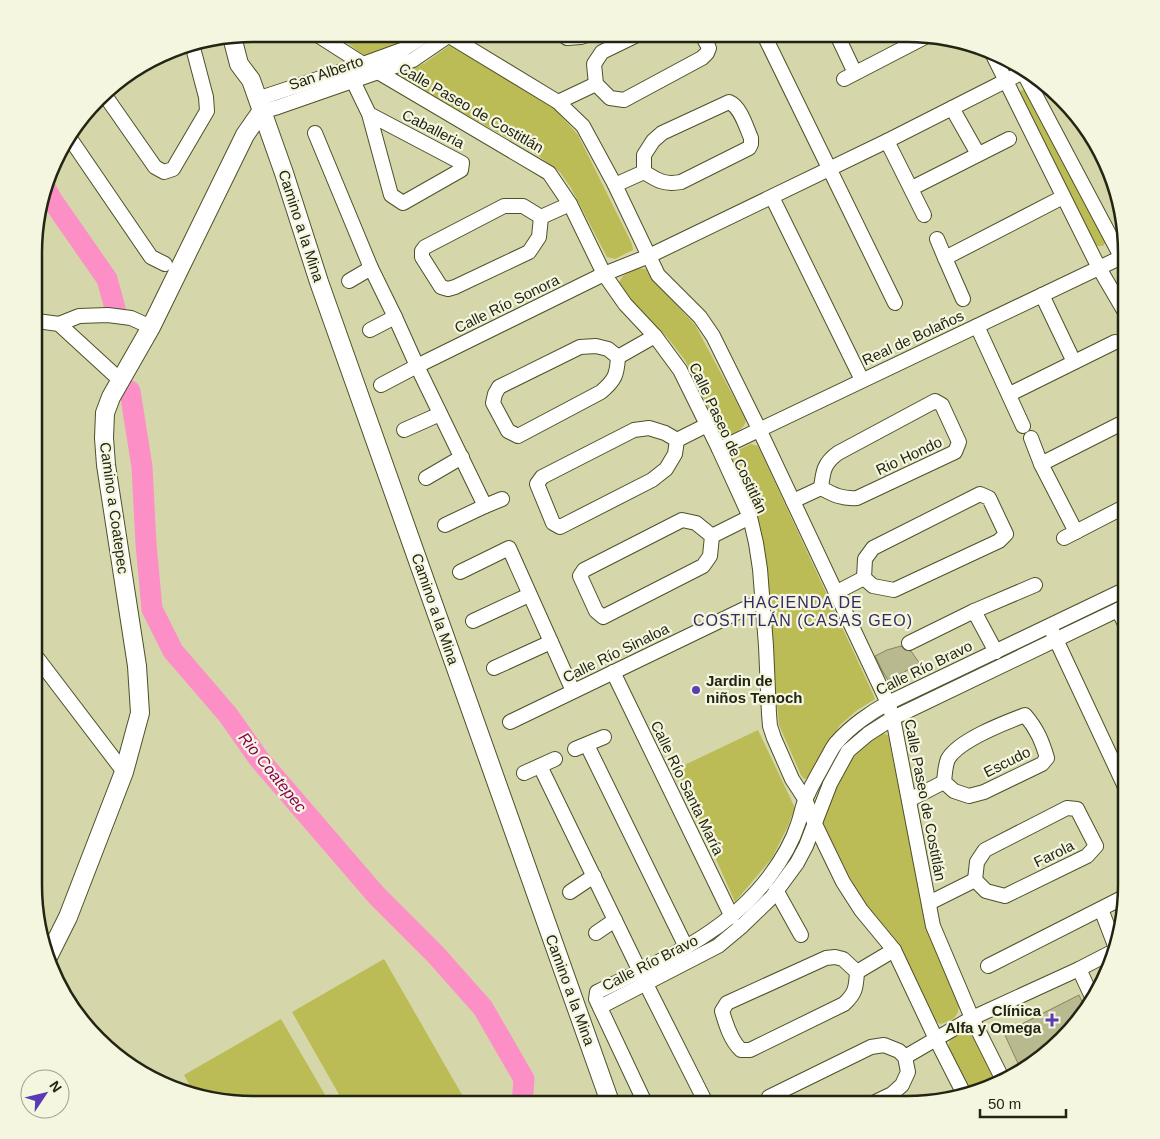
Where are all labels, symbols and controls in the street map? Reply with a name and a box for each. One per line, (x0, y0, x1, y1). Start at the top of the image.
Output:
street label: San Alberto (286, 52, 365, 93)
street label: Calle Paseo de Costitlán (396, 59, 547, 156)
street label: Caballeria (399, 106, 468, 152)
street label: Camino a la Mina (275, 168, 328, 285)
street label: Calle Río Sonora (452, 271, 562, 336)
street label: Real de Bolaños (859, 307, 966, 369)
street label: Calle Paseo de Costitlán (686, 360, 771, 516)
street label: Rio Hondo (873, 433, 945, 478)
street label: Camino a Coatepec (97, 441, 132, 575)
street label: Camino a la Mina (408, 551, 463, 667)
district label: HACIENDA DE COSTITLÁN (CASAS GEO) (693, 594, 913, 629)
street label: Calle Río Sinaloa (560, 619, 672, 686)
street label: Calle Río Bravo (873, 637, 975, 698)
place label: Jardin de niños Tenoch (706, 672, 802, 706)
marker: Jardin de niños Tenoch (690, 684, 702, 696)
street label: Calle Río Santa María (647, 718, 728, 858)
street label: Calle Paseo de Costitlán (901, 718, 950, 882)
water label: Rio Coatepec (235, 729, 310, 815)
street label: Escudo (981, 743, 1033, 780)
street label: Farola (1031, 836, 1077, 871)
street label: Calle Río Bravo (599, 931, 700, 994)
street label: Camino a la Mina (543, 932, 599, 1048)
place label: Clínica Alfa y Omega (945, 1002, 1042, 1036)
marker: Clínica Alfa y Omega (1045, 1013, 1059, 1027)
north arrow (20, 1069, 70, 1119)
text: N (46, 1078, 65, 1095)
scale bar (980, 1086, 1066, 1118)
text: 50 m (988, 1095, 1021, 1112)

